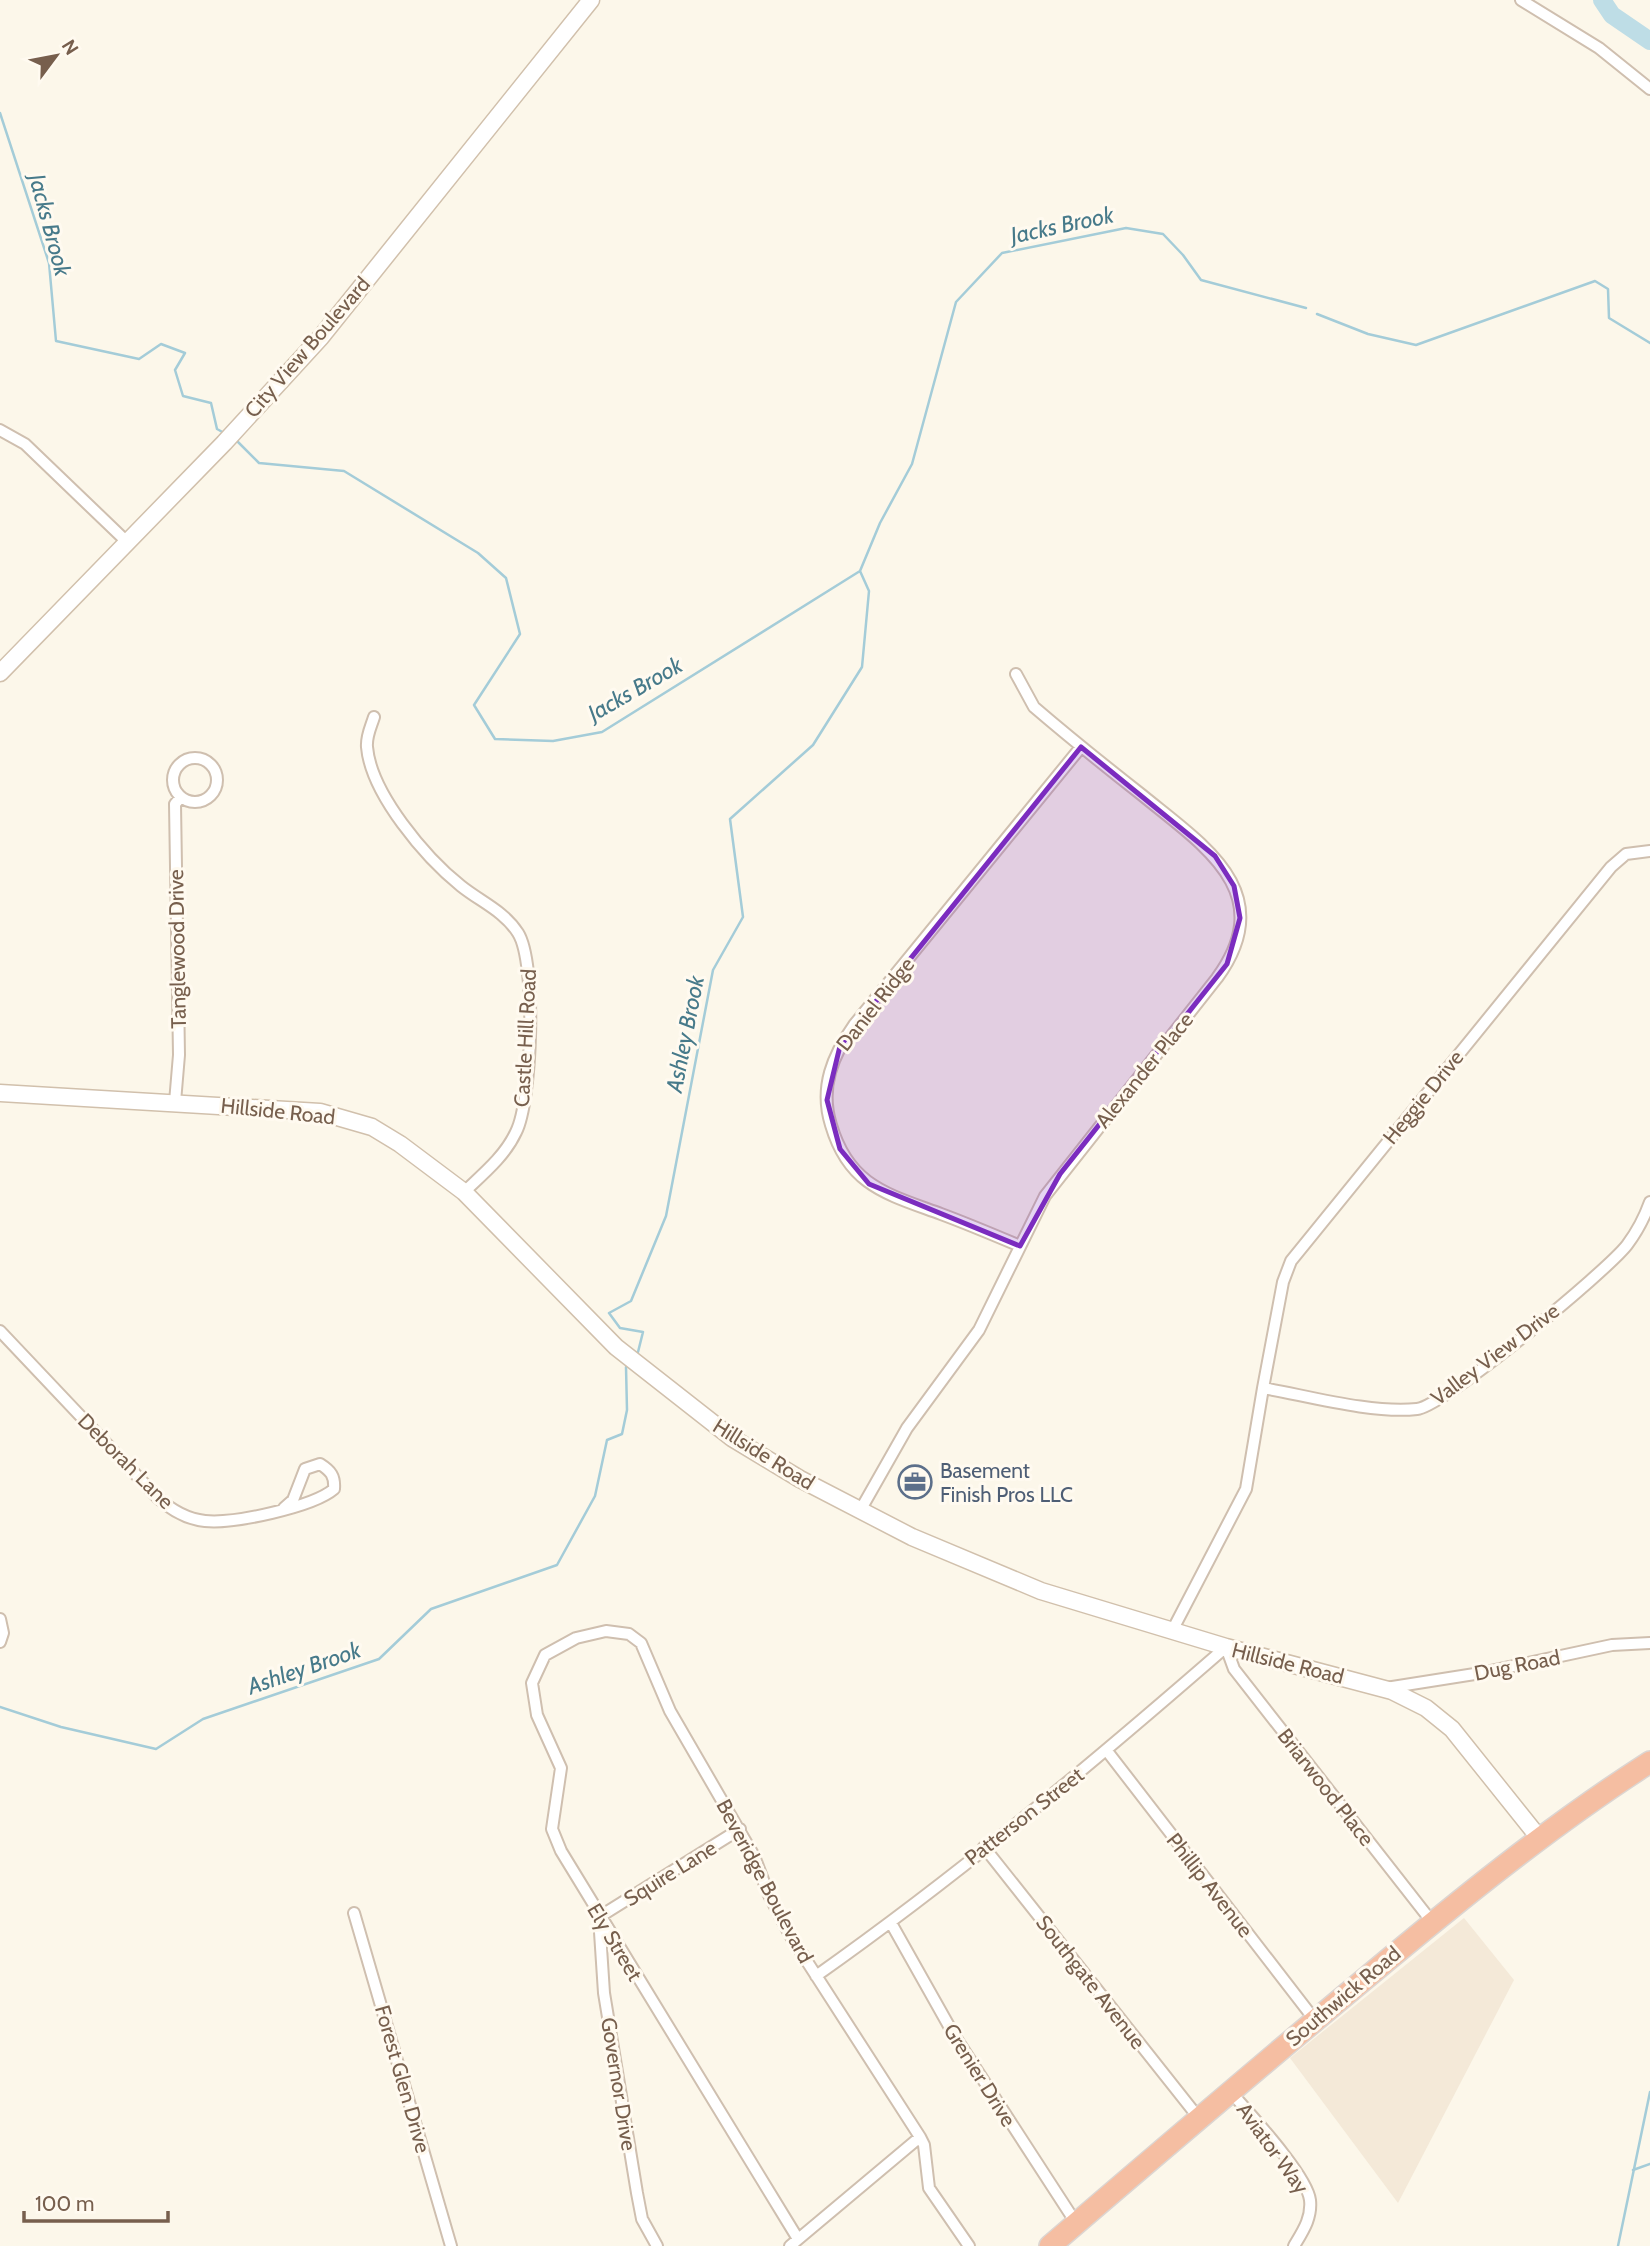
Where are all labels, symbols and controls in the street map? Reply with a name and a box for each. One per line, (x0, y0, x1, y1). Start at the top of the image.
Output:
north arrow (21, 21, 91, 91)
text: N (57, 35, 83, 59)
water label: Jacks Brook (22, 169, 77, 280)
water label: Jacks Brook (1006, 200, 1117, 250)
street label: City View Boulevard (239, 272, 375, 422)
water label: Jacks Brook (581, 650, 688, 728)
street label: Tanglewood Drive (163, 869, 191, 1029)
street label: Daniel Ridge (831, 952, 919, 1056)
street label: Castle Hill Road (509, 968, 541, 1108)
water label: Ashley Brook (660, 972, 710, 1096)
street label: Alexander Place (1090, 1007, 1198, 1133)
street label: Heggie Drive (1378, 1045, 1469, 1149)
street label: Hillside Road (220, 1093, 336, 1129)
street label: Valley View Drive (1426, 1298, 1564, 1410)
street label: Deborah Lane (73, 1408, 179, 1514)
street label: Hillside Road (709, 1413, 819, 1495)
place label: Basement Finish Pros LLC (940, 1458, 1073, 1507)
office icon: Basement Finish Pros LLC (896, 1463, 934, 1501)
water label: Ashley Brook (243, 1635, 365, 1701)
street label: Hillside Road (1229, 1637, 1347, 1689)
street label: Dug Road (1472, 1644, 1562, 1686)
street label: Briarwood Place (1272, 1723, 1380, 1851)
street label: Patterson Street (960, 1762, 1088, 1870)
street label: Beveridge Boulevard (711, 1795, 819, 1967)
street label: Phillip Avenue (1162, 1828, 1259, 1942)
street label: Squire Lane (619, 1835, 721, 1911)
street label: Ely Street (582, 1899, 648, 1985)
street label: Southgate Avenue (1031, 1910, 1151, 2054)
street label: Southwick Road (1281, 1941, 1405, 2051)
street label: Forest Glen Drive (370, 2002, 436, 2156)
street label: Governor Drive (596, 2016, 642, 2153)
street label: Grenier Drive (939, 2019, 1022, 2131)
street label: Aviator Way (1232, 2098, 1315, 2199)
scale bar (24, 2180, 168, 2224)
text: 100 m (35, 2191, 94, 2216)

